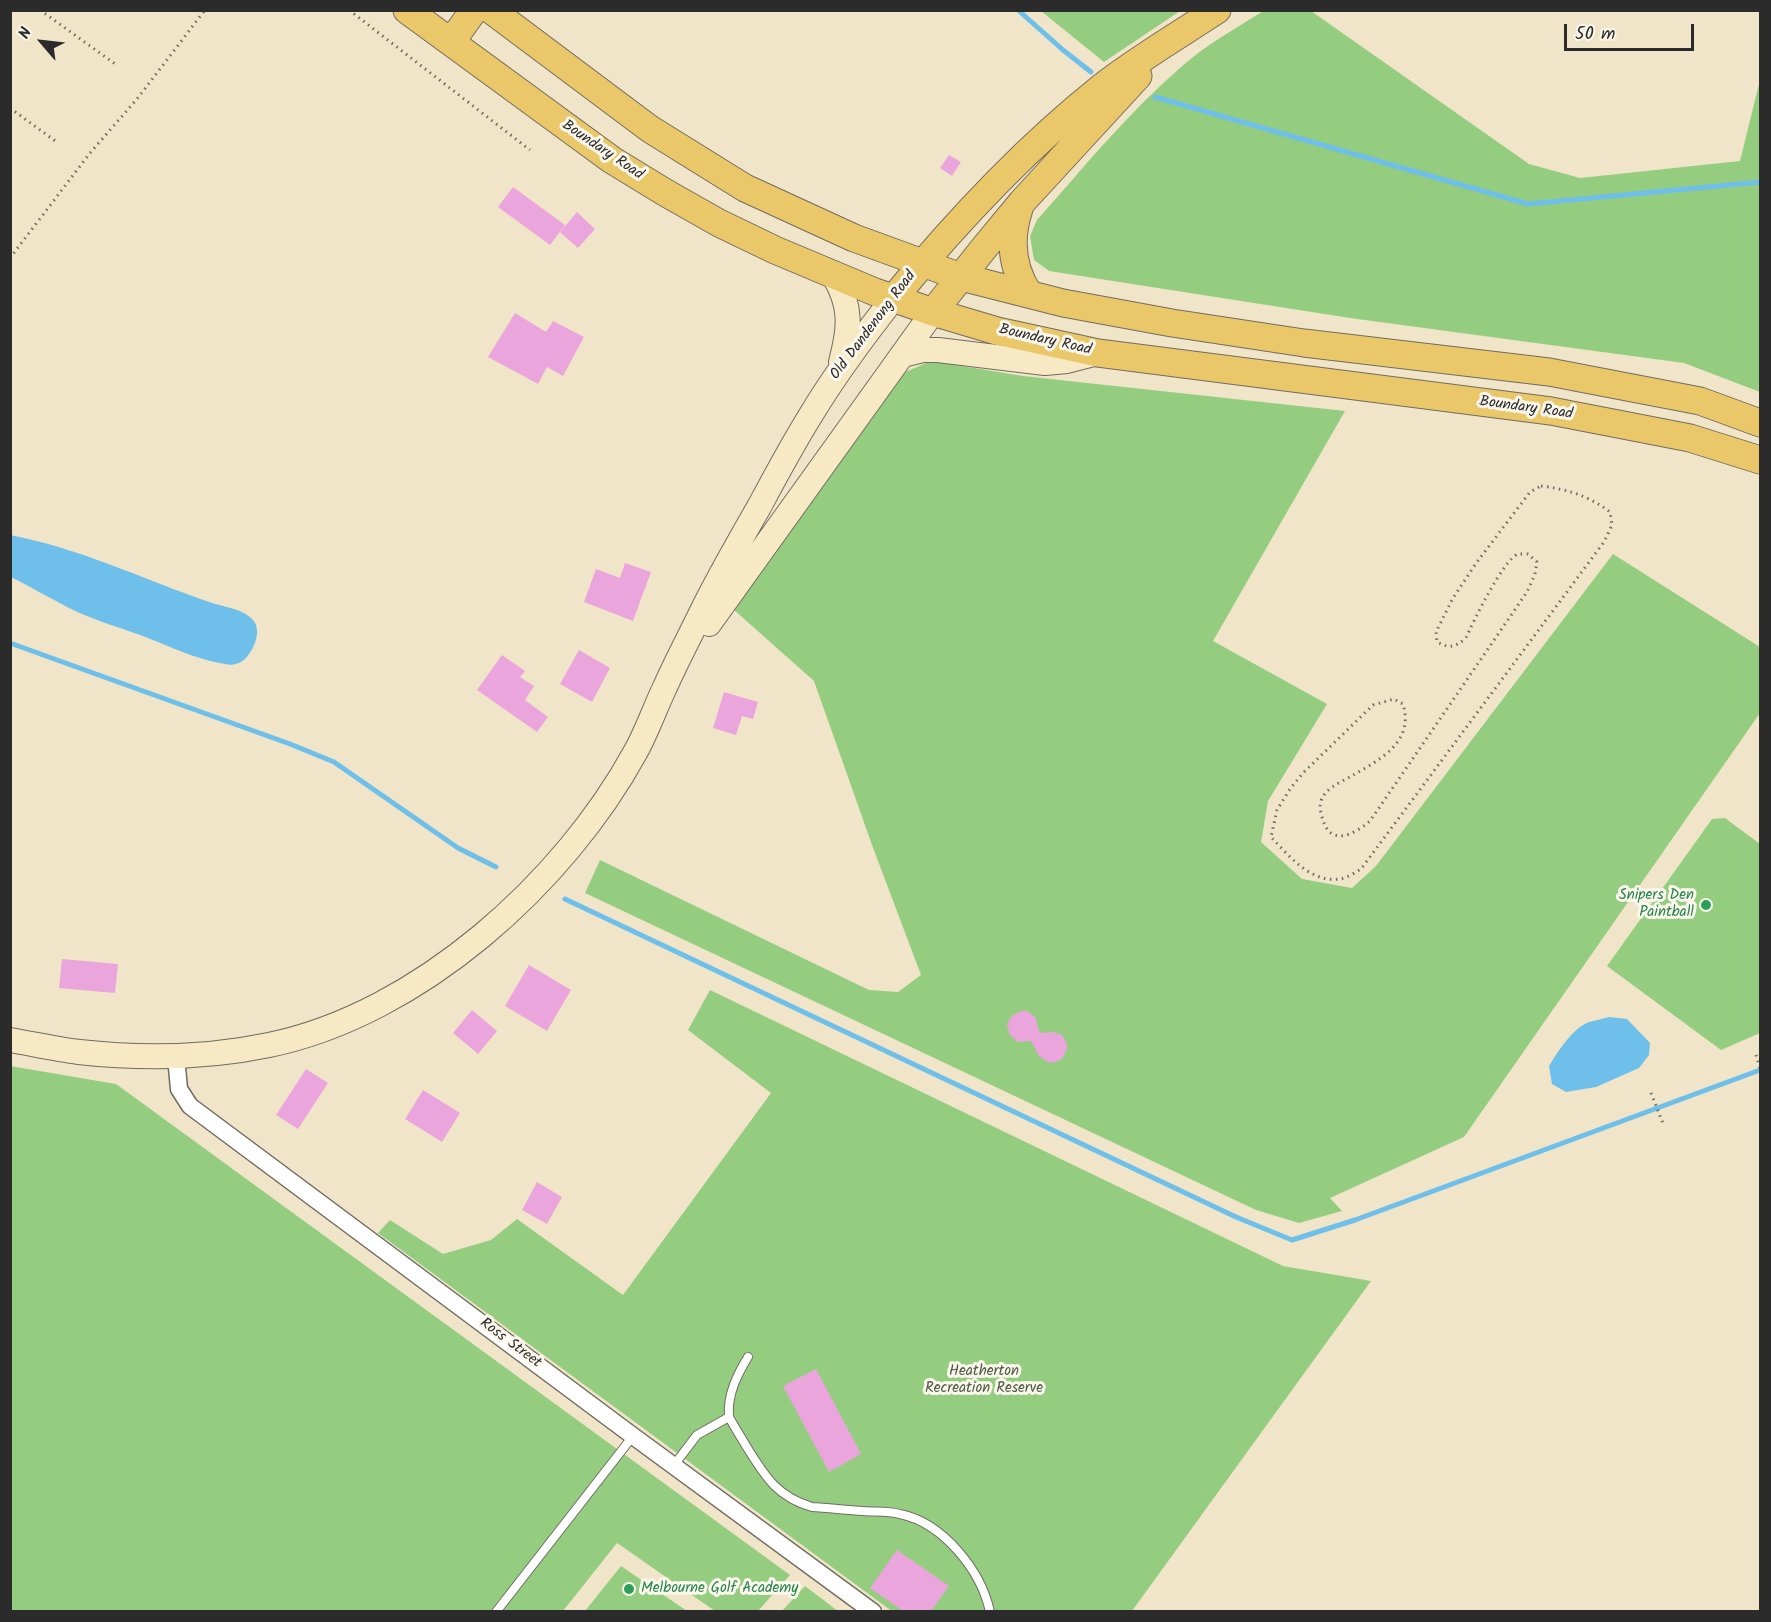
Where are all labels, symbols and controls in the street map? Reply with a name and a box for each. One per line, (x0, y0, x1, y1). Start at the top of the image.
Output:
north arrow (12, 12, 72, 72)
scale bar (1567, 12, 1698, 50)
text: 50 m (1575, 20, 1615, 49)
text: N (12, 23, 39, 44)
street label: Boundary Road (558, 117, 646, 185)
street label: Old Dandenong Road (827, 268, 921, 384)
street label: Boundary Road (997, 322, 1093, 360)
street label: Boundary Road (1478, 394, 1574, 424)
place label: Snipers Den Paintball (1619, 887, 1694, 922)
marker: Snipers Den Paintball (1699, 898, 1713, 912)
street label: Ross Street (476, 1315, 544, 1373)
park label: Heatherton Recreation Reserve (925, 1363, 1043, 1398)
place label: Melbourne Golf Academy (641, 1580, 798, 1598)
marker: Melbourne Golf Academy (622, 1582, 636, 1596)

